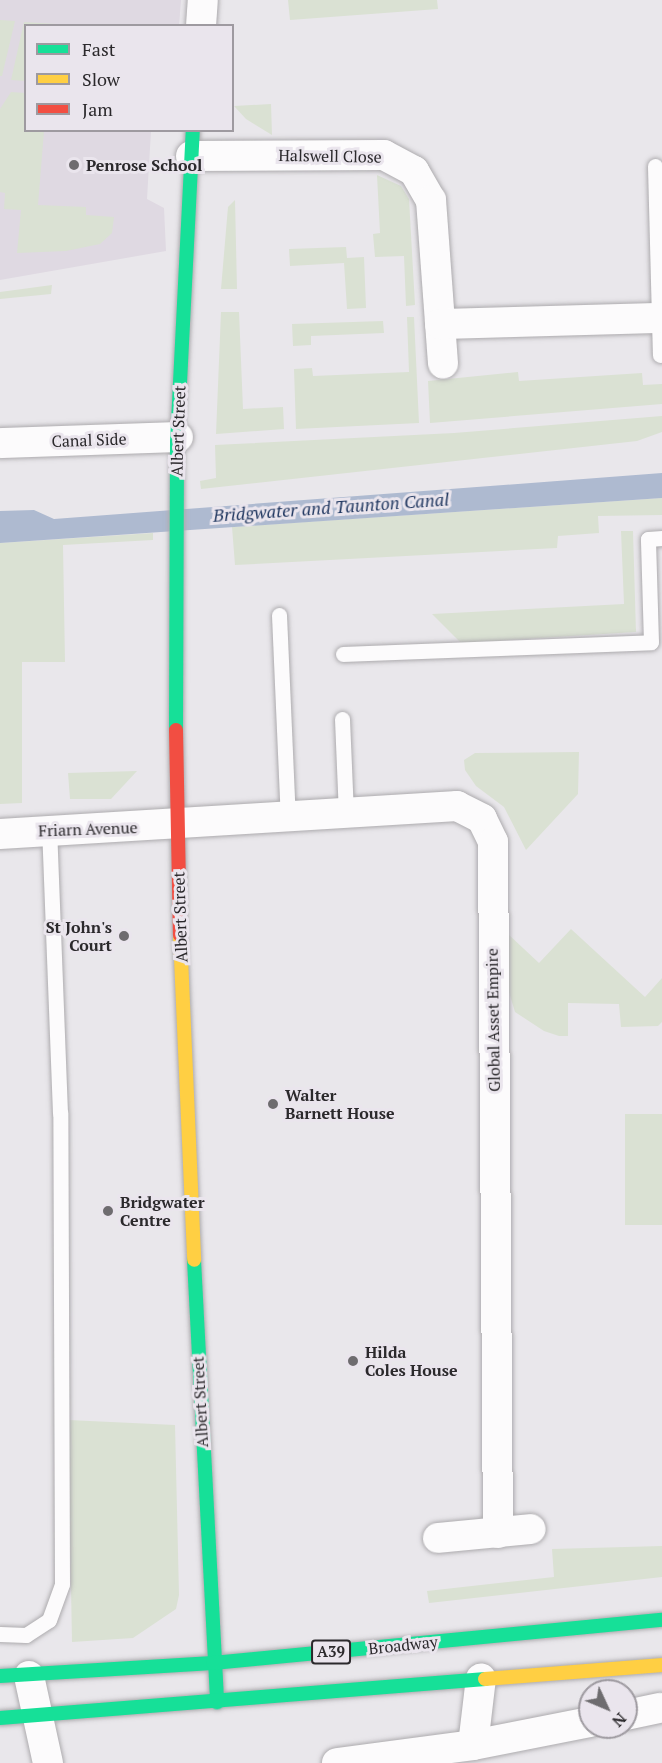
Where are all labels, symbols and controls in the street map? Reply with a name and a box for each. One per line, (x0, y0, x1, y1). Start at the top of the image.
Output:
legend (24, 24, 234, 132)
text: Fast (82, 37, 115, 61)
text: Slow (82, 67, 120, 91)
text: Jam (82, 97, 113, 121)
street label: Halswell Close (278, 145, 382, 167)
place label: Penrose School (86, 155, 202, 175)
marker: Penrose School (67, 158, 81, 172)
street label: Albert Street (167, 385, 189, 477)
street label: Canal Side (51, 429, 127, 451)
water label: Bridgwater and Taunton Canal (212, 488, 450, 526)
street label: Friarn Avenue (38, 818, 138, 840)
street label: Albert Street (169, 871, 191, 963)
place label: St John's Court (46, 917, 112, 955)
marker: St John's Court (117, 929, 131, 943)
street label: Global Asset Empire (482, 948, 504, 1092)
place label: Walter Barnett House (285, 1085, 395, 1123)
marker: Walter Barnett House (266, 1097, 280, 1111)
place label: Bridgwater Centre (120, 1192, 205, 1230)
marker: Bridgwater Centre (101, 1204, 115, 1218)
place label: Hilda Coles House (365, 1342, 458, 1380)
marker: Hilda Coles House (346, 1354, 360, 1368)
street label: Albert Street (188, 1356, 212, 1448)
street label: Broadway (367, 1632, 439, 1658)
road number: A39 (310, 1640, 352, 1664)
north arrow (578, 1679, 638, 1739)
text: N (607, 1708, 632, 1732)

